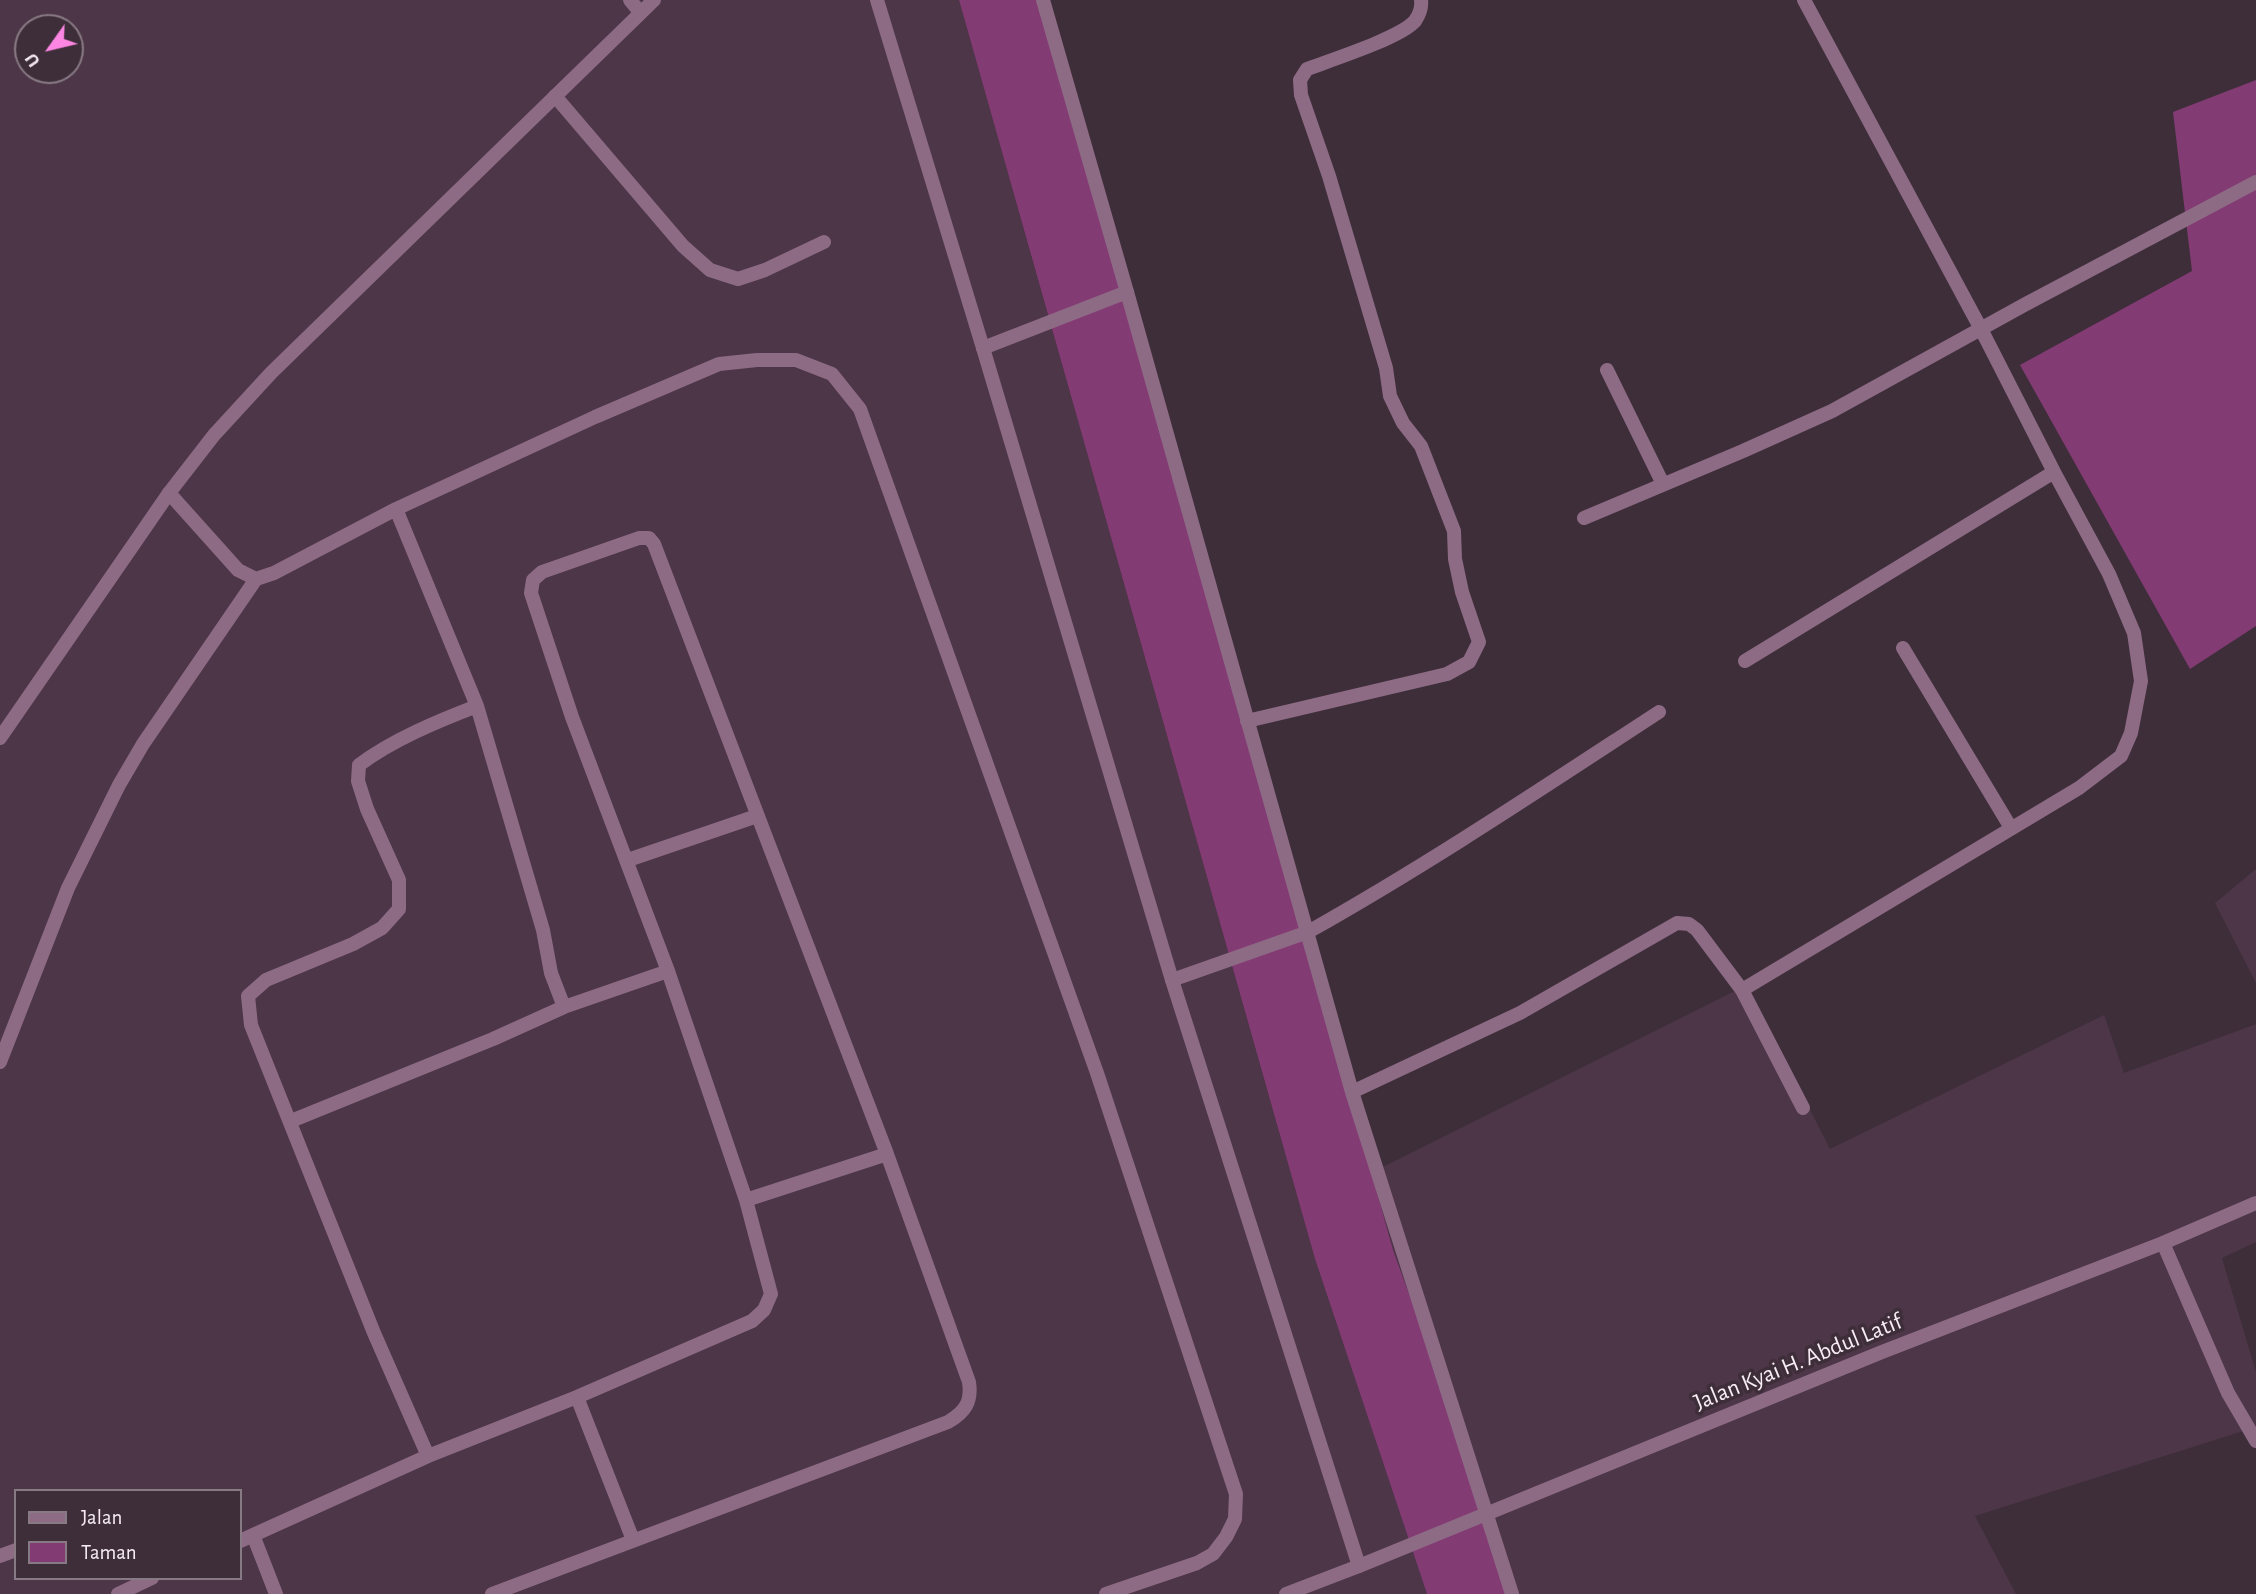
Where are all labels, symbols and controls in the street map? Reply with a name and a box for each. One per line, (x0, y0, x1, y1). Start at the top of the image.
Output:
north arrow (14, 14, 84, 84)
text: U (22, 50, 44, 70)
street label: Jalan Kyai H. Abdul Latif (1690, 1307, 1906, 1417)
legend (14, 1489, 242, 1580)
text: Jalan (81, 1507, 122, 1528)
text: Taman (81, 1542, 137, 1563)

